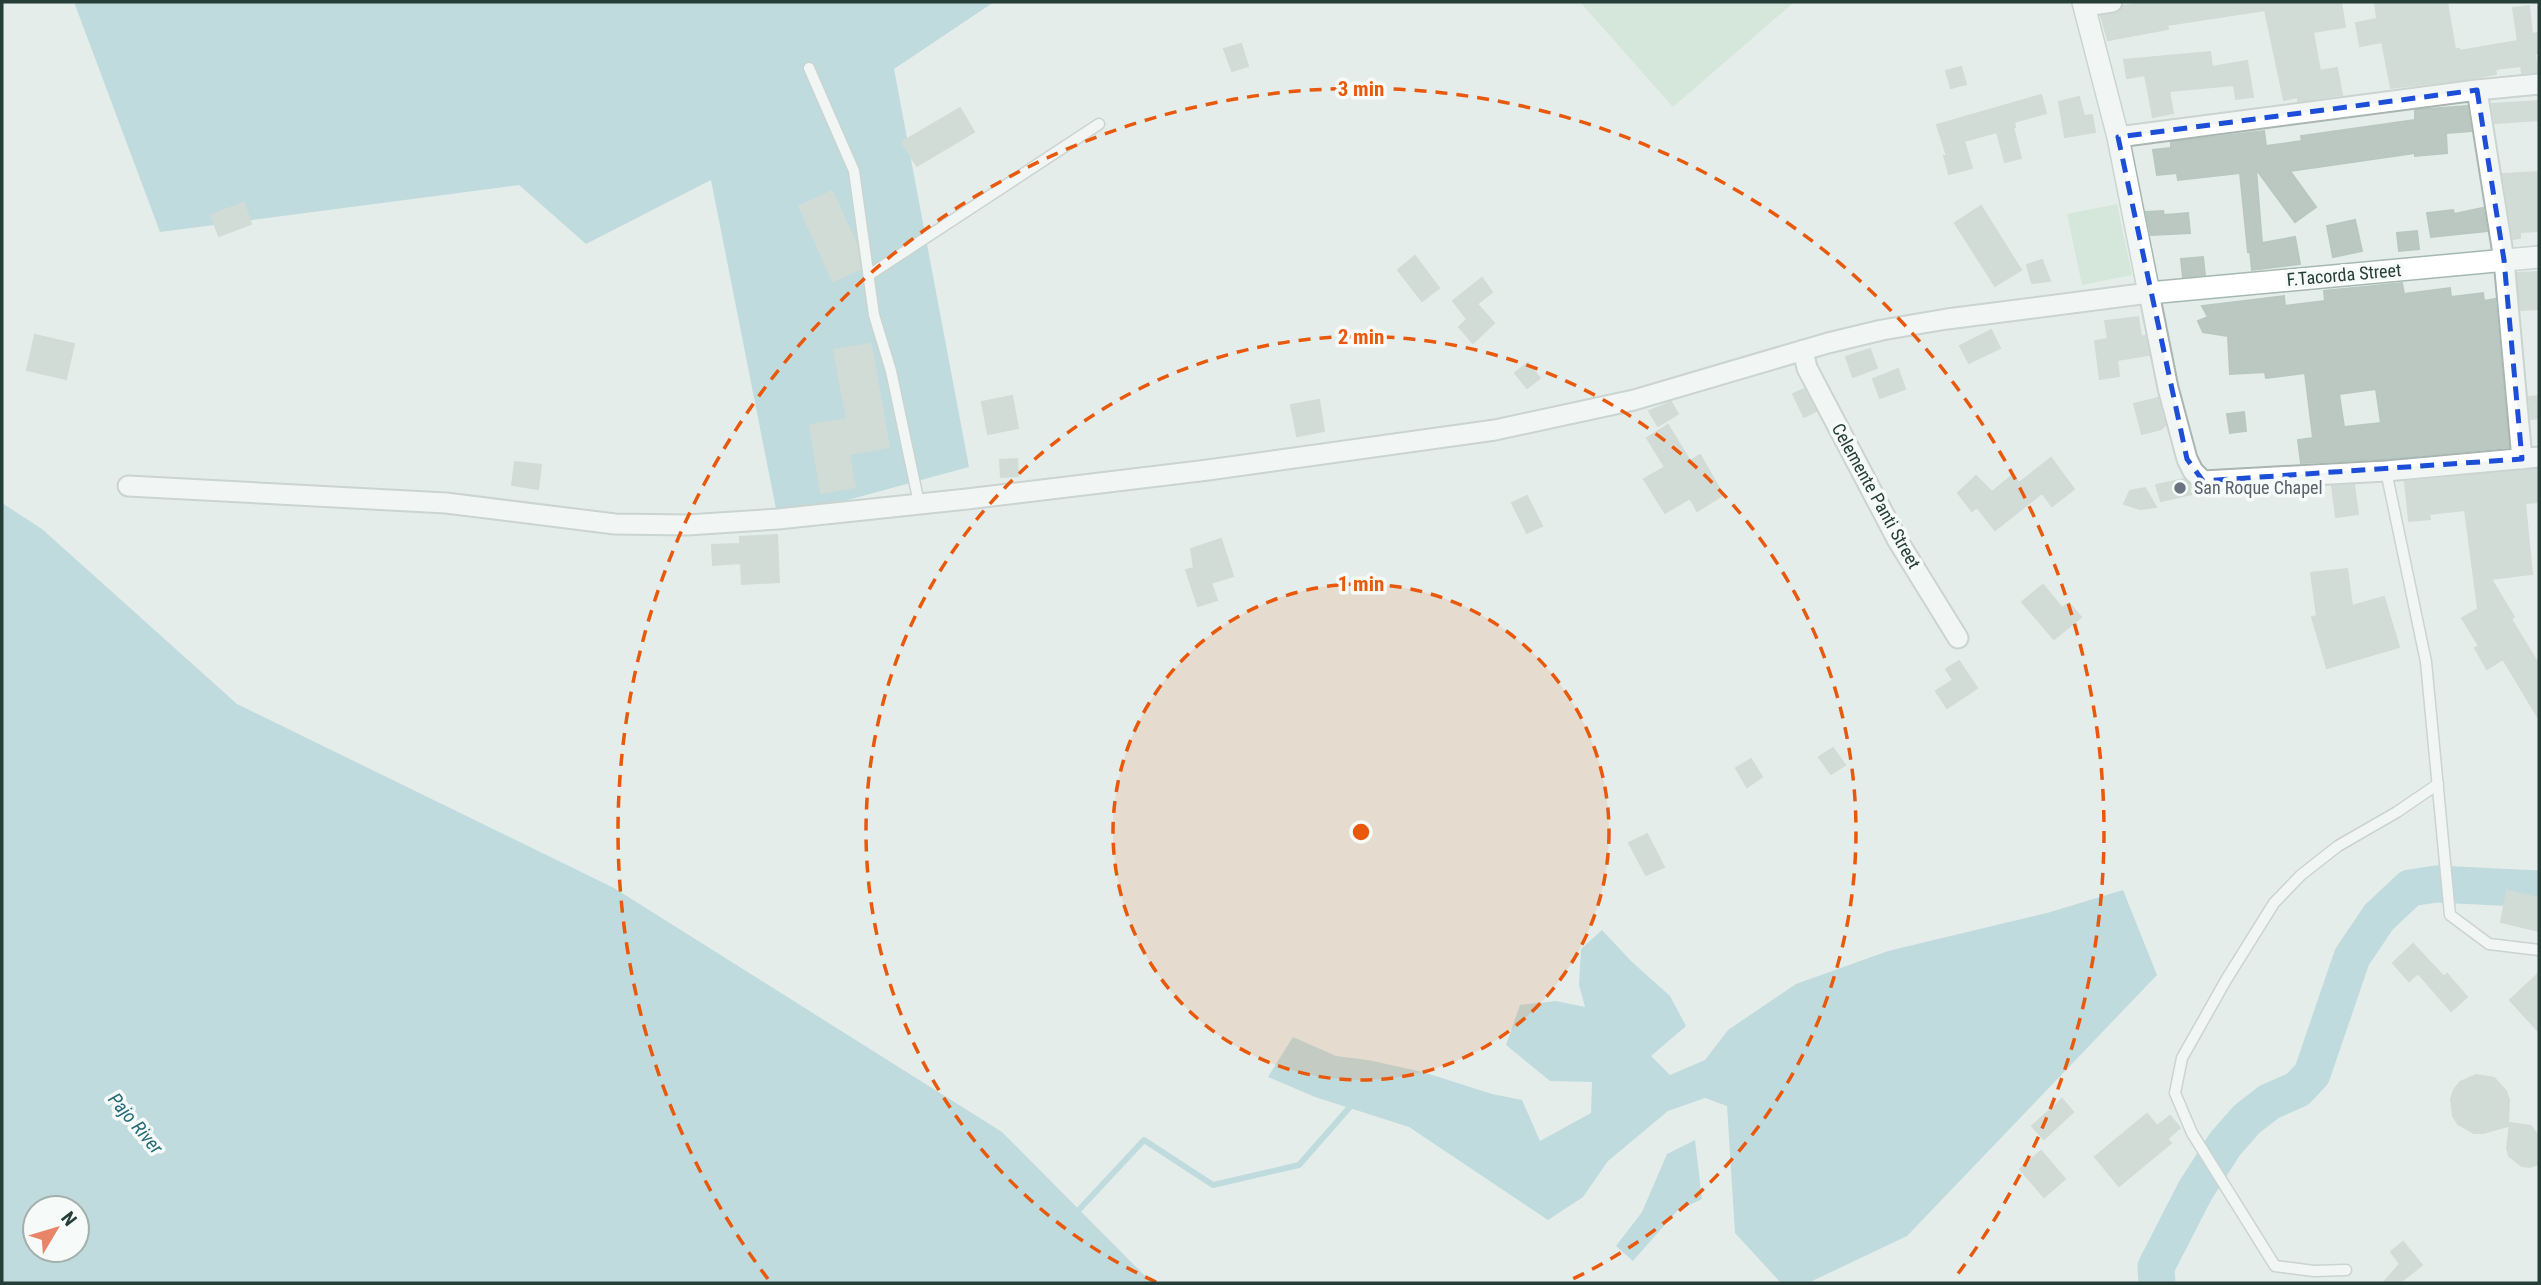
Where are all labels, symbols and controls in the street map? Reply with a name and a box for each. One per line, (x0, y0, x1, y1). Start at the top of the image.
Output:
text: 3 min (1338, 77, 1384, 101)
street label: F.Tacorda Street (2286, 259, 2402, 290)
text: 2 min (1338, 325, 1384, 349)
street label: Celemente Panti Street (1828, 419, 1925, 572)
place label: San Roque Chapel (2194, 477, 2323, 498)
marker: San Roque Chapel (2172, 480, 2188, 496)
text: 1 min (1338, 572, 1384, 596)
centre of rings (1349, 820, 1373, 844)
water label: Pajo River (103, 1088, 168, 1159)
north arrow (21, 1194, 91, 1264)
text: N (56, 1207, 82, 1231)

